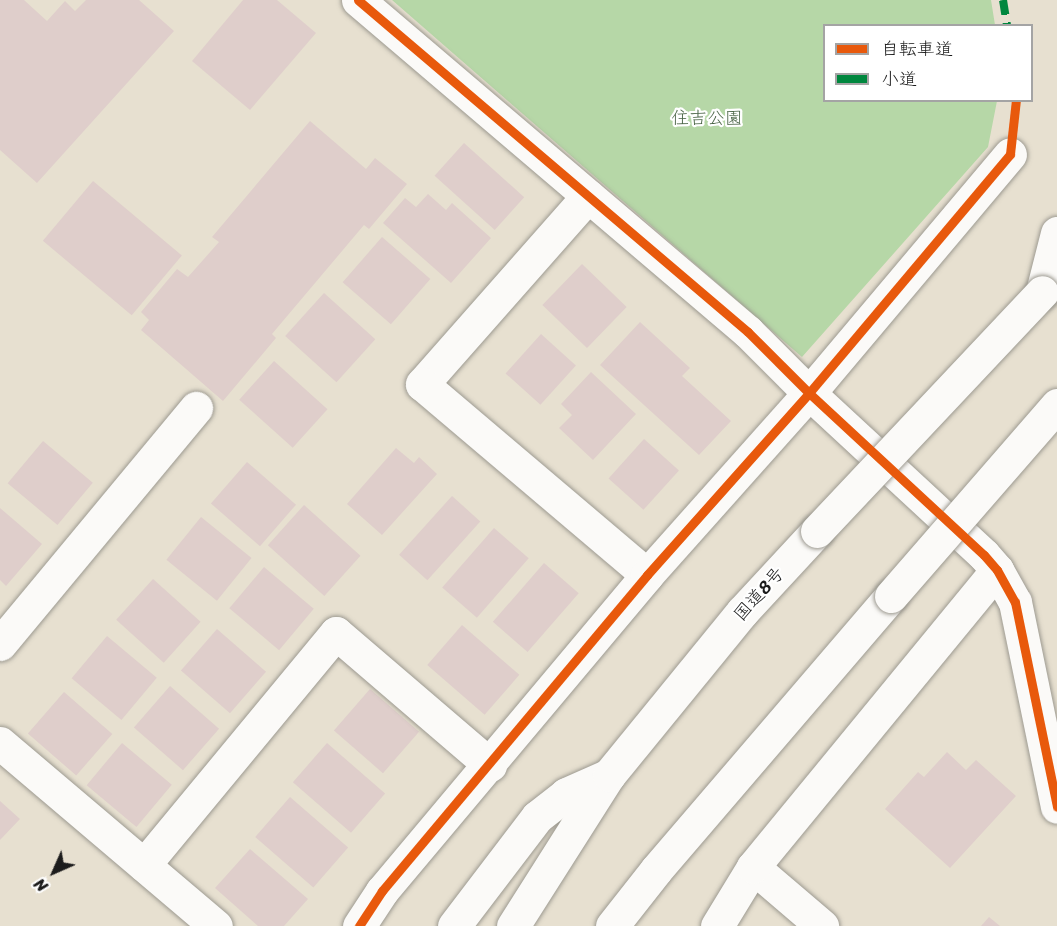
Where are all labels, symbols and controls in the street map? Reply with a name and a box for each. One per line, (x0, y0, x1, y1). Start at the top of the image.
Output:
legend (823, 24, 1033, 102)
text: 自転車道 (881, 33, 953, 65)
text: 小道 (881, 63, 917, 95)
park label: 住吉公園 (671, 107, 743, 129)
street label: 国道8号 (729, 563, 789, 625)
north arrow (24, 842, 84, 902)
text: N (27, 871, 55, 899)

